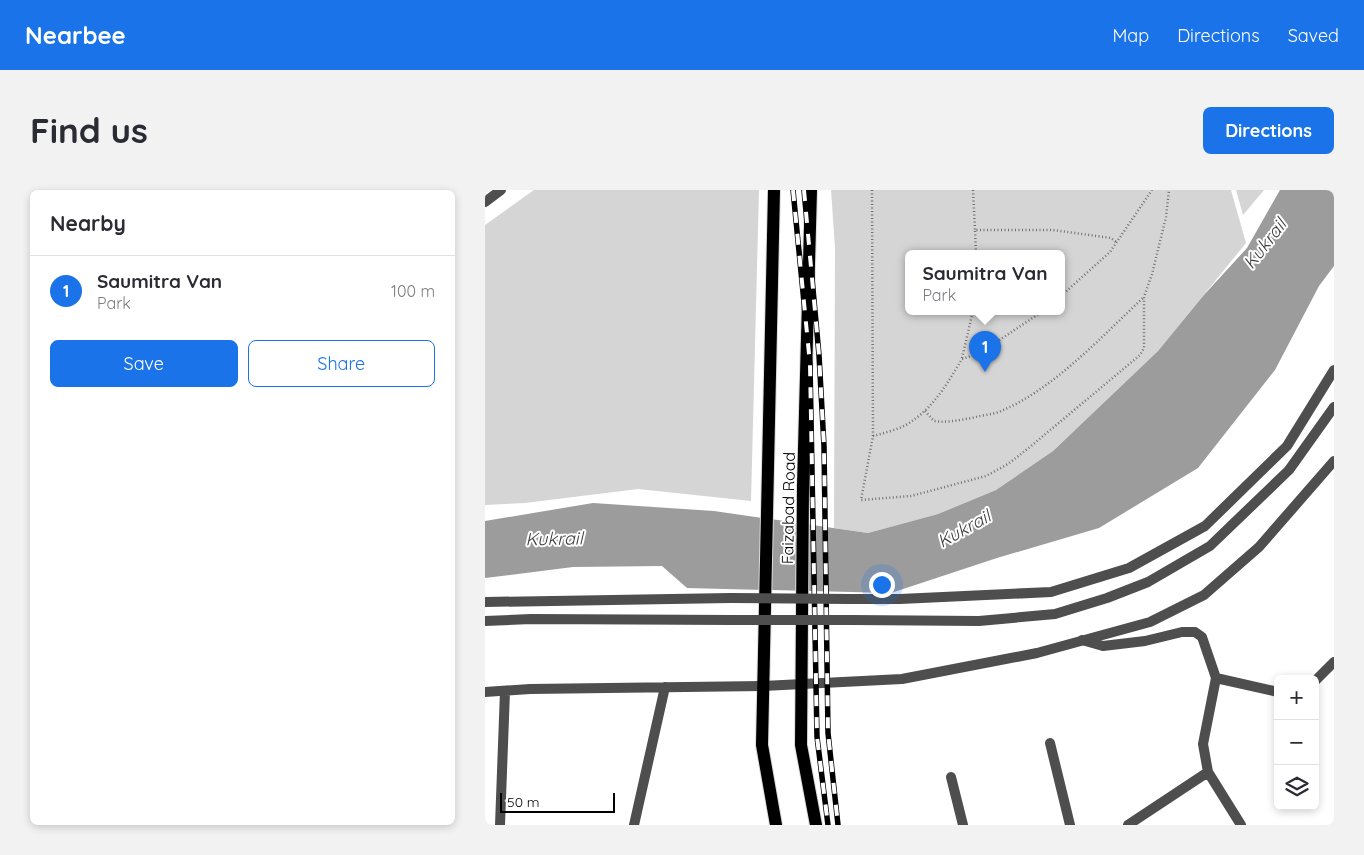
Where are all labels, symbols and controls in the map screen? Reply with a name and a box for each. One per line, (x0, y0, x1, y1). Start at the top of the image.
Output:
text: Nearbee (25, 20, 126, 50)
text: Map (1112, 24, 1149, 47)
text: Directions (1177, 24, 1260, 47)
text: Saved (1288, 24, 1339, 47)
button: Directions (1203, 107, 1334, 154)
text: Find us (30, 108, 148, 152)
text: Nearby (50, 210, 126, 236)
water label: Kukrail (1238, 213, 1292, 273)
popup (905, 250, 1065, 315)
text: Saumitra Van (922, 261, 1048, 285)
text: Saumitra Van (97, 269, 222, 293)
text: 1 (63, 281, 69, 301)
text: 100 m (391, 281, 435, 301)
text: Park (922, 285, 956, 305)
text: Park (97, 293, 131, 313)
pin: 1 (969, 331, 1001, 372)
button: Save (50, 340, 238, 387)
button: Share (248, 340, 435, 387)
street label: Faizabad Road (777, 452, 799, 564)
water label: Kukrail (933, 504, 996, 553)
water label: Kukrail (525, 526, 585, 550)
your location (869, 572, 895, 598)
map controls (1274, 675, 1319, 810)
button: + (1274, 675, 1319, 720)
button: − (1274, 720, 1319, 765)
button: layers (1274, 765, 1319, 810)
scale bar (500, 790, 615, 813)
text: 50 m (507, 793, 540, 811)

